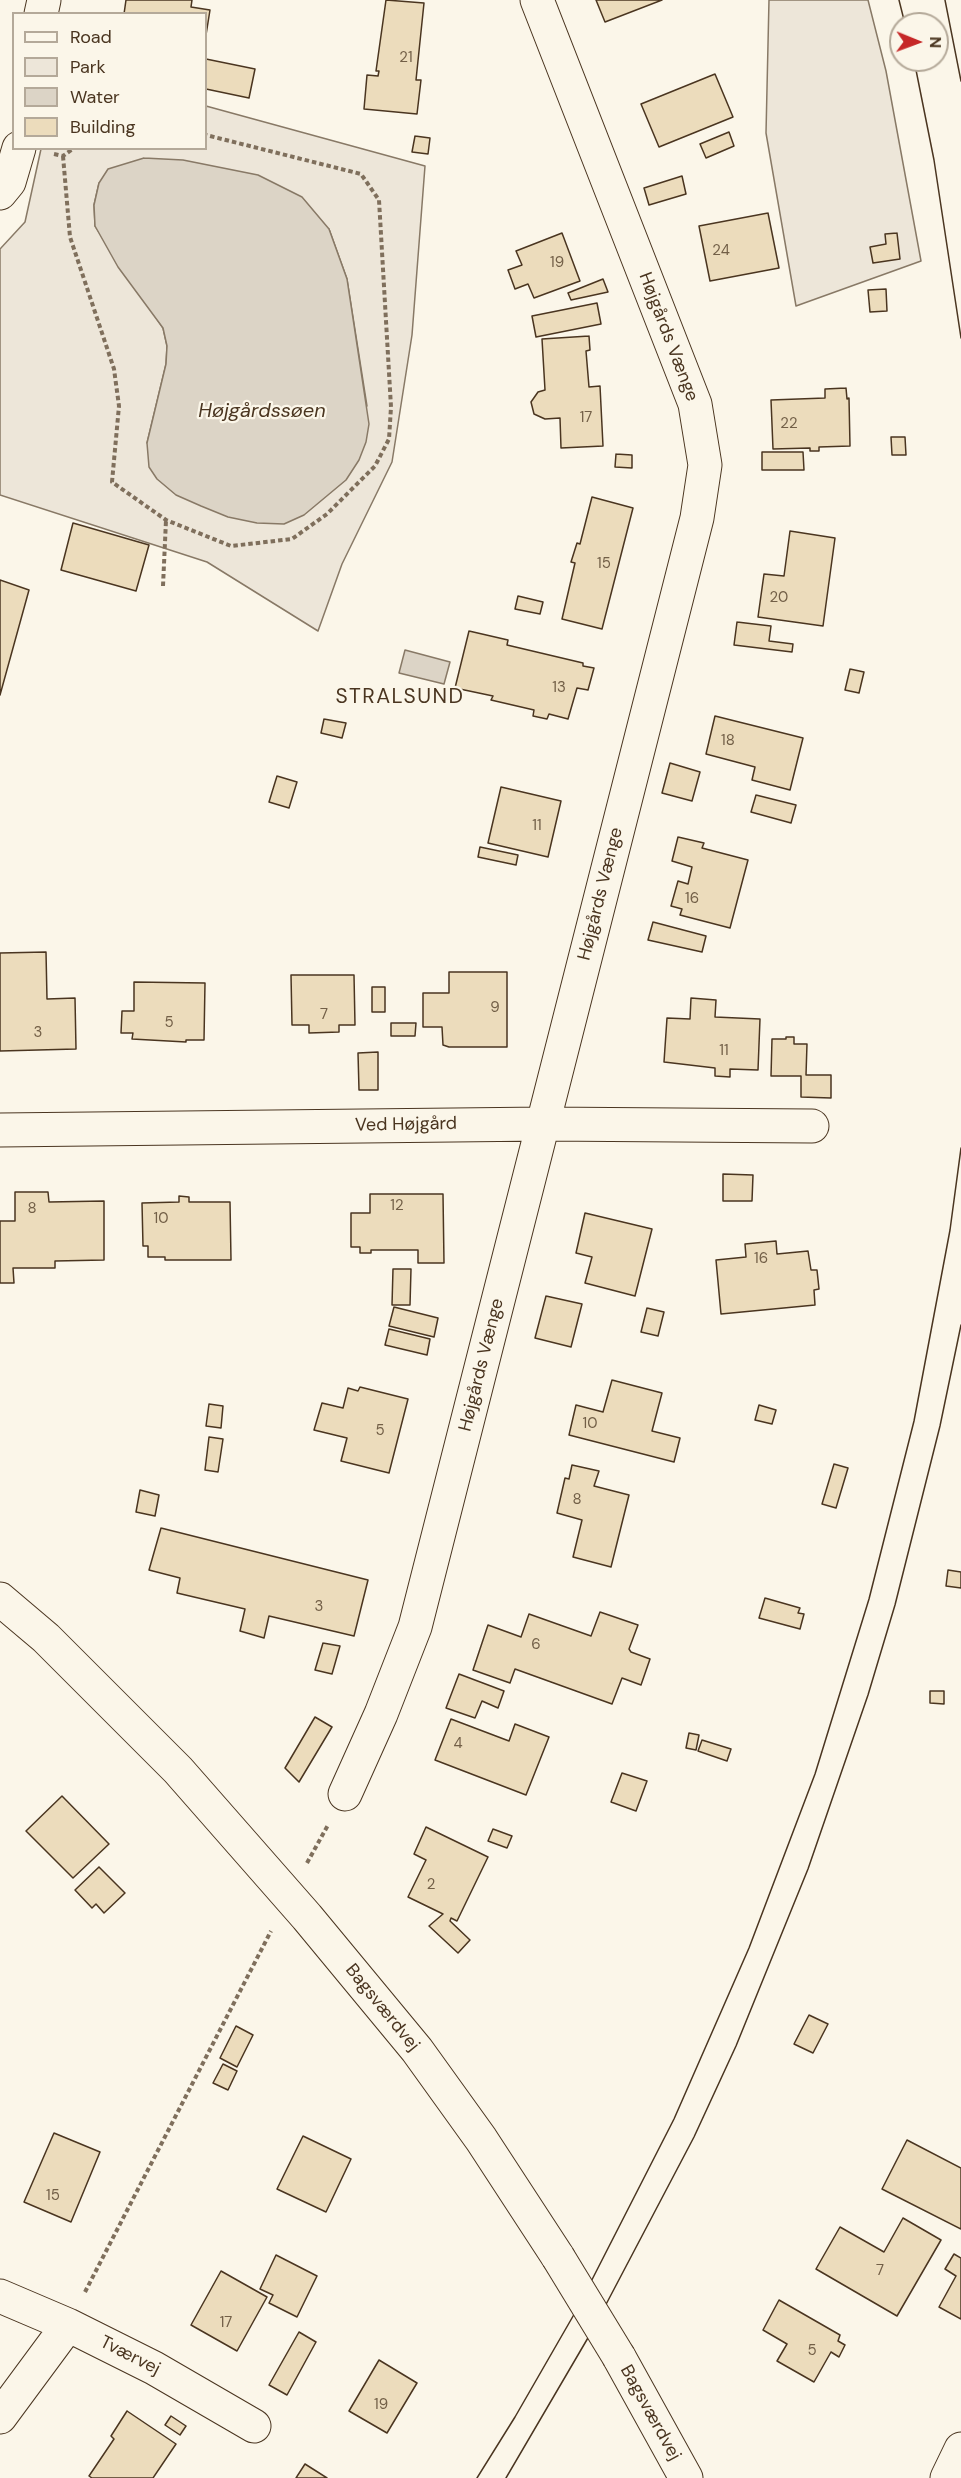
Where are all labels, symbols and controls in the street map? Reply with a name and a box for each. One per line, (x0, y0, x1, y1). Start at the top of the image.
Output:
legend (12, 12, 207, 150)
north arrow (889, 12, 949, 72)
text: Road (70, 25, 112, 49)
text: N (925, 36, 946, 48)
house number: 21 (399, 49, 413, 67)
text: Park (70, 55, 106, 79)
text: Water (70, 85, 120, 109)
text: Building (70, 115, 135, 139)
house number: 24 (712, 242, 730, 260)
house number: 19 (550, 254, 564, 272)
street label: Højgårds Vænge (633, 269, 703, 405)
water label: Højgårdssøen (198, 400, 326, 424)
house number: 17 (580, 409, 592, 427)
house number: 22 (780, 415, 798, 433)
house number: 15 (597, 555, 611, 573)
house number: 20 (770, 589, 788, 607)
house number: 13 (552, 679, 566, 697)
district label: STRALSUND (336, 684, 464, 710)
house number: 18 (721, 732, 735, 750)
house number: 11 (532, 817, 542, 835)
street label: Højgårds Vænge (574, 825, 628, 963)
house number: 16 (685, 890, 699, 908)
house number: 9 (490, 999, 500, 1017)
house number: 7 (320, 1006, 328, 1024)
house number: 5 (164, 1014, 174, 1032)
house number: 3 (34, 1024, 42, 1042)
house number: 11 (719, 1042, 729, 1060)
street label: Ved Højgård (355, 1113, 457, 1137)
house number: 12 (390, 1197, 404, 1215)
house number: 8 (27, 1200, 37, 1218)
house number: 10 (154, 1210, 168, 1228)
house number: 16 (754, 1250, 768, 1268)
street label: Højgårds Vænge (455, 1296, 509, 1434)
house number: 10 (583, 1415, 597, 1433)
house number: 5 (375, 1422, 385, 1440)
house number: 8 (572, 1491, 582, 1509)
house number: 3 (315, 1598, 323, 1616)
house number: 6 (531, 1636, 541, 1654)
house number: 4 (453, 1735, 463, 1753)
house number: 2 (427, 1876, 435, 1894)
street label: Bagsværdvej (340, 1960, 424, 2056)
house number: 15 (46, 2187, 60, 2205)
house number: 7 (876, 2262, 884, 2280)
house number: 17 (220, 2314, 232, 2332)
street label: Tværvej (96, 2332, 164, 2380)
house number: 5 (807, 2342, 817, 2360)
street label: Bagsværdvej (615, 2361, 685, 2465)
house number: 19 (374, 2396, 388, 2414)

